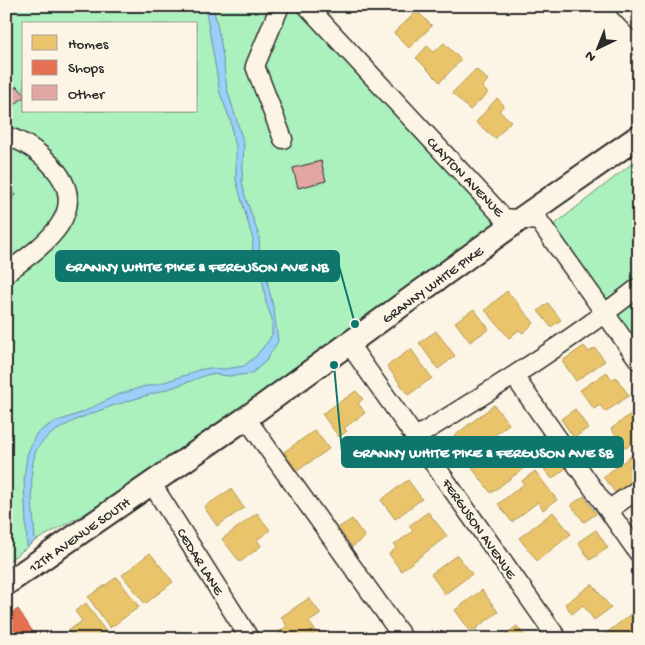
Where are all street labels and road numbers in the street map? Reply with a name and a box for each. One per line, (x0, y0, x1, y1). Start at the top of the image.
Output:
street label: CLAYTON AVENUE (422, 134, 507, 222)
street label: GRANNY WHITE PIKE (380, 243, 488, 328)
street label: FERGUSON AVENUE (437, 475, 520, 584)
street label: 12TH AVENUE SOUTH (26, 494, 135, 578)
street label: CEDAR LANE (172, 526, 227, 600)

